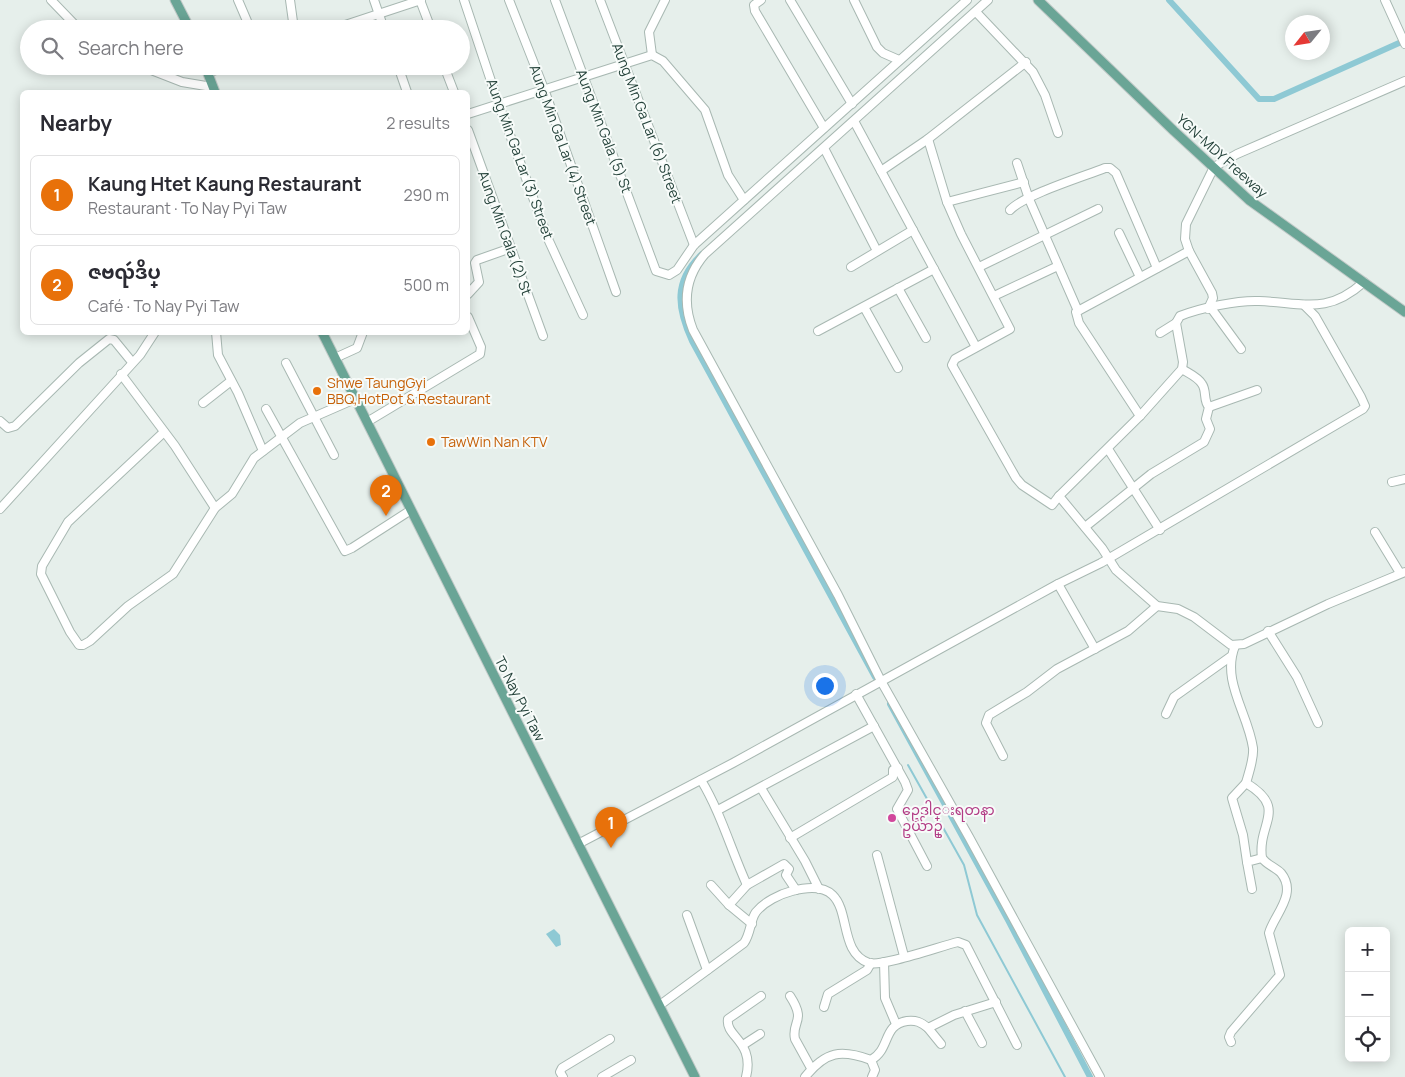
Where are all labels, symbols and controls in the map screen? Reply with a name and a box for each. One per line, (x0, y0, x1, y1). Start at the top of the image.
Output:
north arrow (1285, 15, 1330, 60)
search box (20, 20, 470, 75)
icon: search (38, 34, 66, 62)
text: Search here (78, 35, 184, 61)
street label: Aung Min Ga Lar (6) Street (608, 40, 687, 206)
street label: Aung Min Ga Lar (4) Street (526, 62, 602, 228)
street label: Aung Min Gala (5) St (572, 66, 637, 196)
street label: Aung Min Ga Lar (3) Street (483, 76, 559, 242)
text: Nearby (40, 109, 112, 137)
street label: YGN-MDY Freeway (1173, 110, 1272, 202)
text: 2 results (386, 112, 450, 134)
street label: Aung Min Gala (2) St (474, 168, 537, 298)
text: Kaung Htet Kaung Restaurant (88, 171, 362, 197)
text: 1 (53, 184, 61, 206)
text: 290 m (403, 184, 449, 206)
text: Restaurant · To Nay Pyi Taw (88, 197, 287, 219)
text: ဇဗၺဴဒိပ္ (88, 259, 161, 285)
text: 2 (52, 274, 62, 296)
text: 500 m (403, 274, 449, 296)
text: Café · To Nay Pyi Taw (88, 295, 240, 317)
place label: Shwe TaungGyi BBQ,HotPot & Restaurant (327, 373, 491, 408)
marker: Shwe TaungGyi BBQ,HotPot & Restaurant (311, 385, 323, 397)
place label: TawWin Nan KTV (441, 432, 548, 451)
marker: TawWin Nan KTV (425, 436, 437, 448)
pin: 2 (370, 475, 402, 516)
street label: To Nay Pyi Taw (491, 653, 550, 745)
your location (812, 673, 838, 699)
place label: ဥေဒါင္းရတနာ ဥယ်ာဥ္ (902, 800, 995, 838)
pin: 1 (595, 807, 627, 848)
marker: ဥေဒါင္းရတနာ ဥယ်ာဥ္ (886, 812, 898, 824)
map controls (1345, 927, 1390, 1062)
button: + (1345, 927, 1390, 972)
button: − (1345, 972, 1390, 1017)
button: locate (1345, 1017, 1390, 1062)

